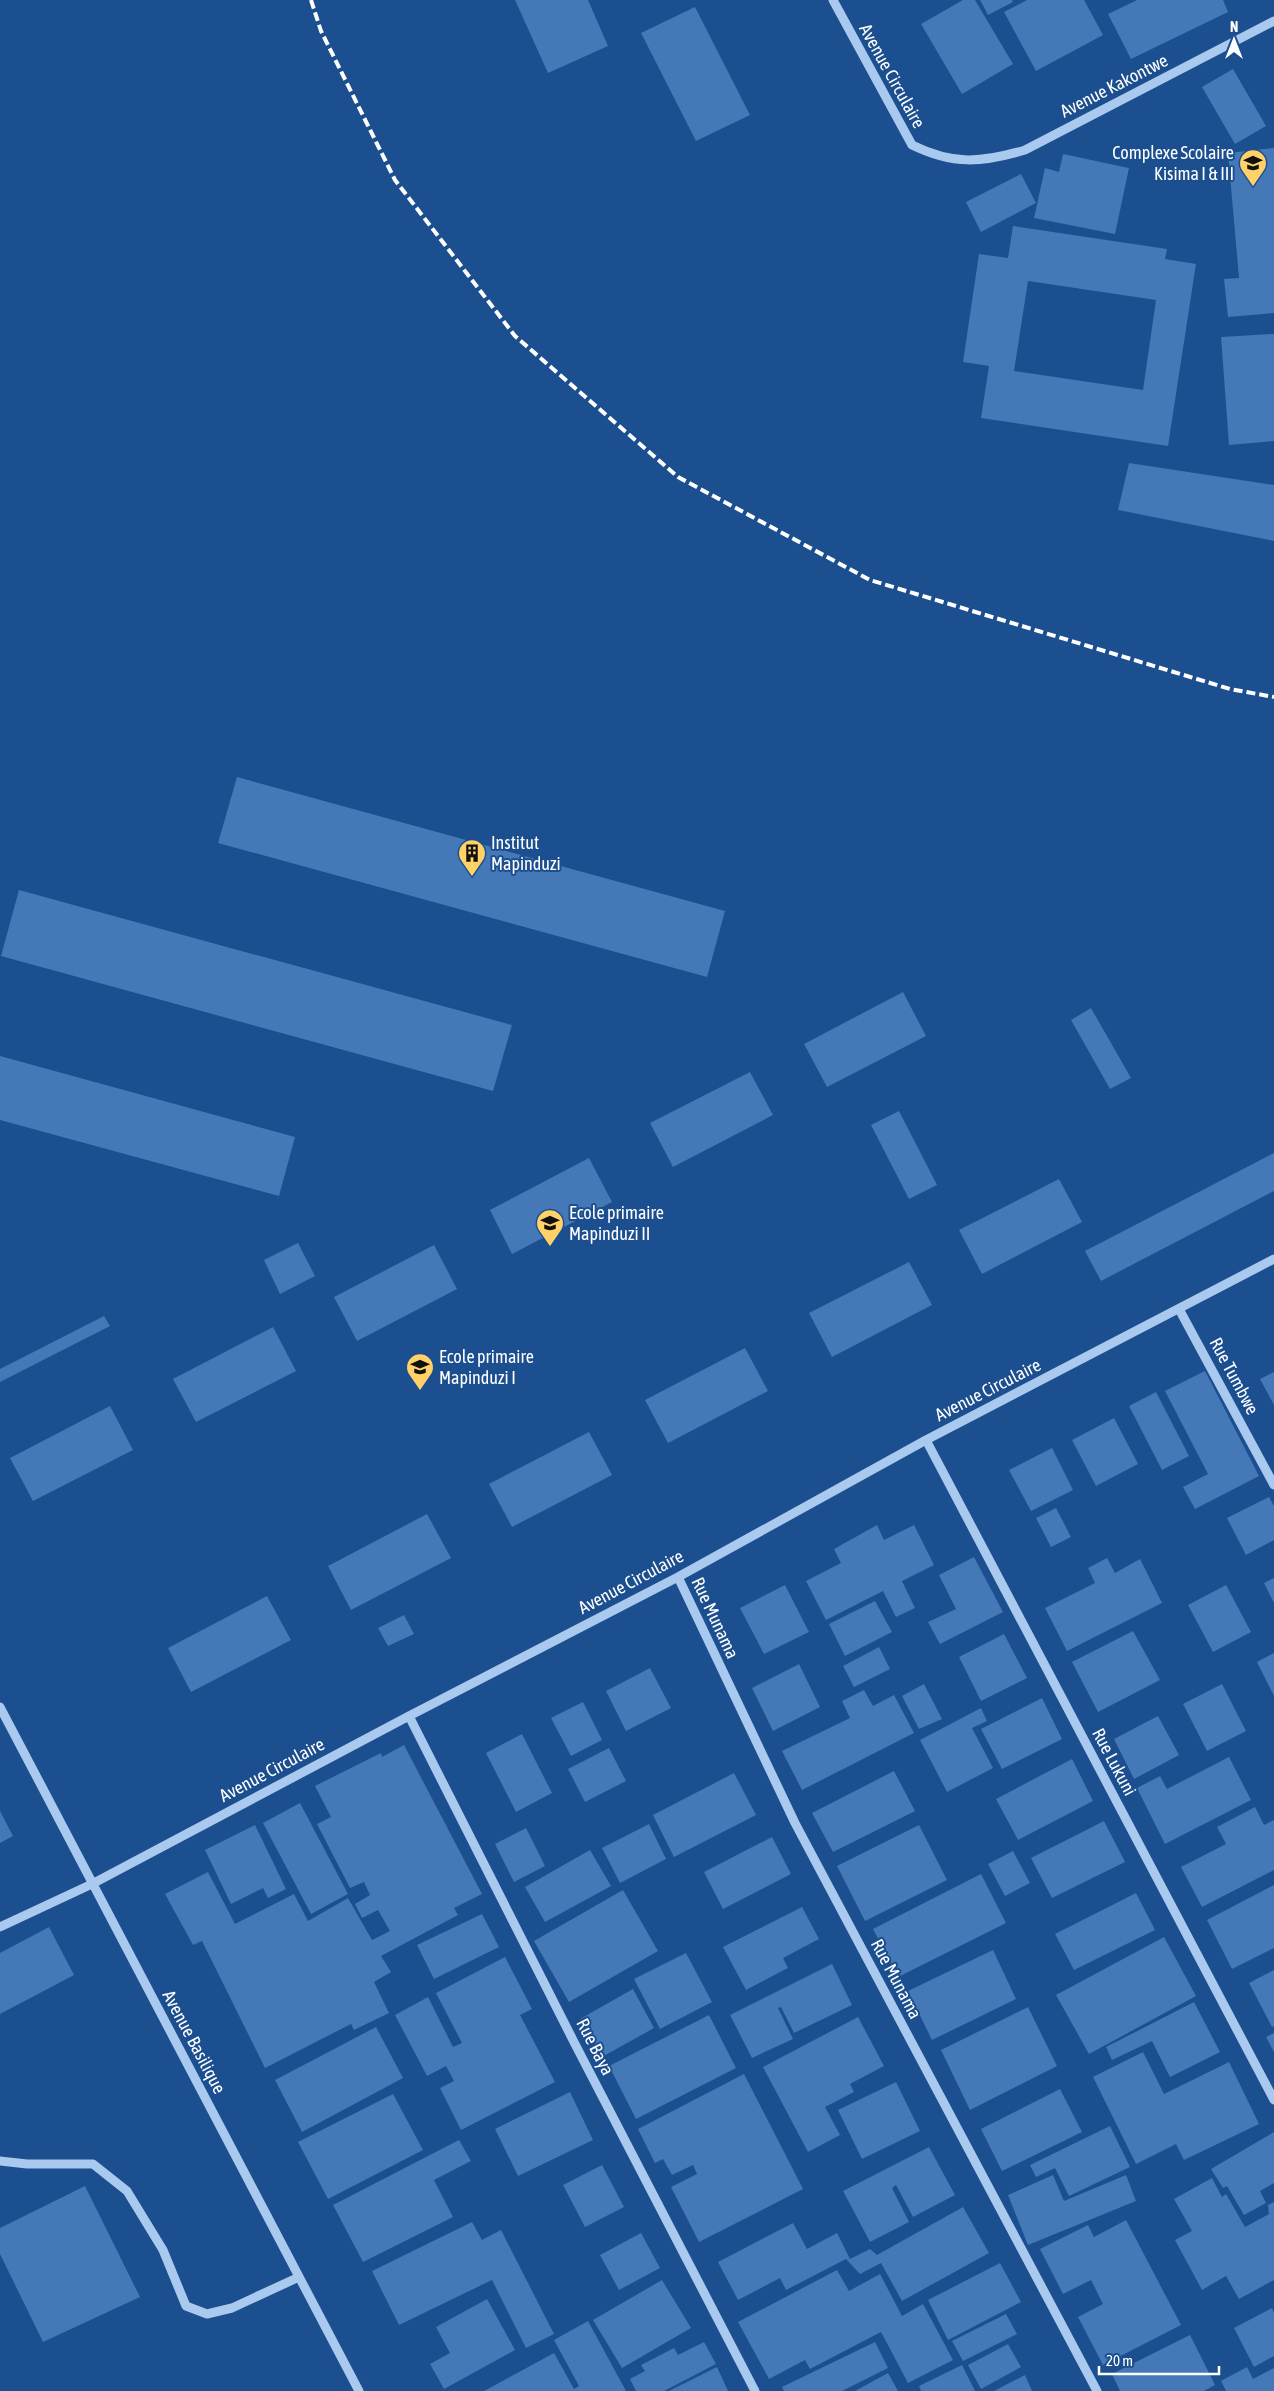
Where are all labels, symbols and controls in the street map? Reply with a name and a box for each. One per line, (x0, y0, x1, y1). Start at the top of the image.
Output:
north arrow (1209, 15, 1259, 65)
text: N (1230, 19, 1238, 35)
street label: Avenue Circulaire (855, 20, 930, 132)
street label: Avenue Kakontwe (1057, 49, 1171, 122)
place label: Complexe Scolaire Kisima I & III (1112, 142, 1234, 184)
school or university icon: Complexe Scolaire Kisima I & III (1238, 148, 1268, 187)
place label: Institut Mapinduzi (491, 832, 561, 874)
building icon: Institut Mapinduzi (457, 838, 487, 877)
place label: Ecole primaire Mapinduzi II (569, 1202, 664, 1244)
school or university icon: Ecole primaire Mapinduzi II (535, 1208, 565, 1247)
street label: Rue Tumbwe (1205, 1334, 1263, 1418)
place label: Ecole primaire Mapinduzi I (439, 1346, 534, 1388)
school or university icon: Ecole primaire Mapinduzi I (405, 1352, 435, 1391)
street label: Avenue Circulaire (931, 1354, 1044, 1425)
street label: Avenue Circulaire (575, 1545, 687, 1618)
street label: Rue Munama (687, 1574, 743, 1662)
street label: Rue Lukuni (1088, 1724, 1141, 1799)
street label: Avenue Circulaire (216, 1733, 328, 1806)
street label: Rue Munama (867, 1935, 926, 2022)
street label: Avenue Basilique (158, 1987, 230, 2097)
street label: Rue Baya (572, 2015, 619, 2079)
scale bar (1099, 2344, 1219, 2376)
text: 20 m (1106, 2352, 1133, 2369)

